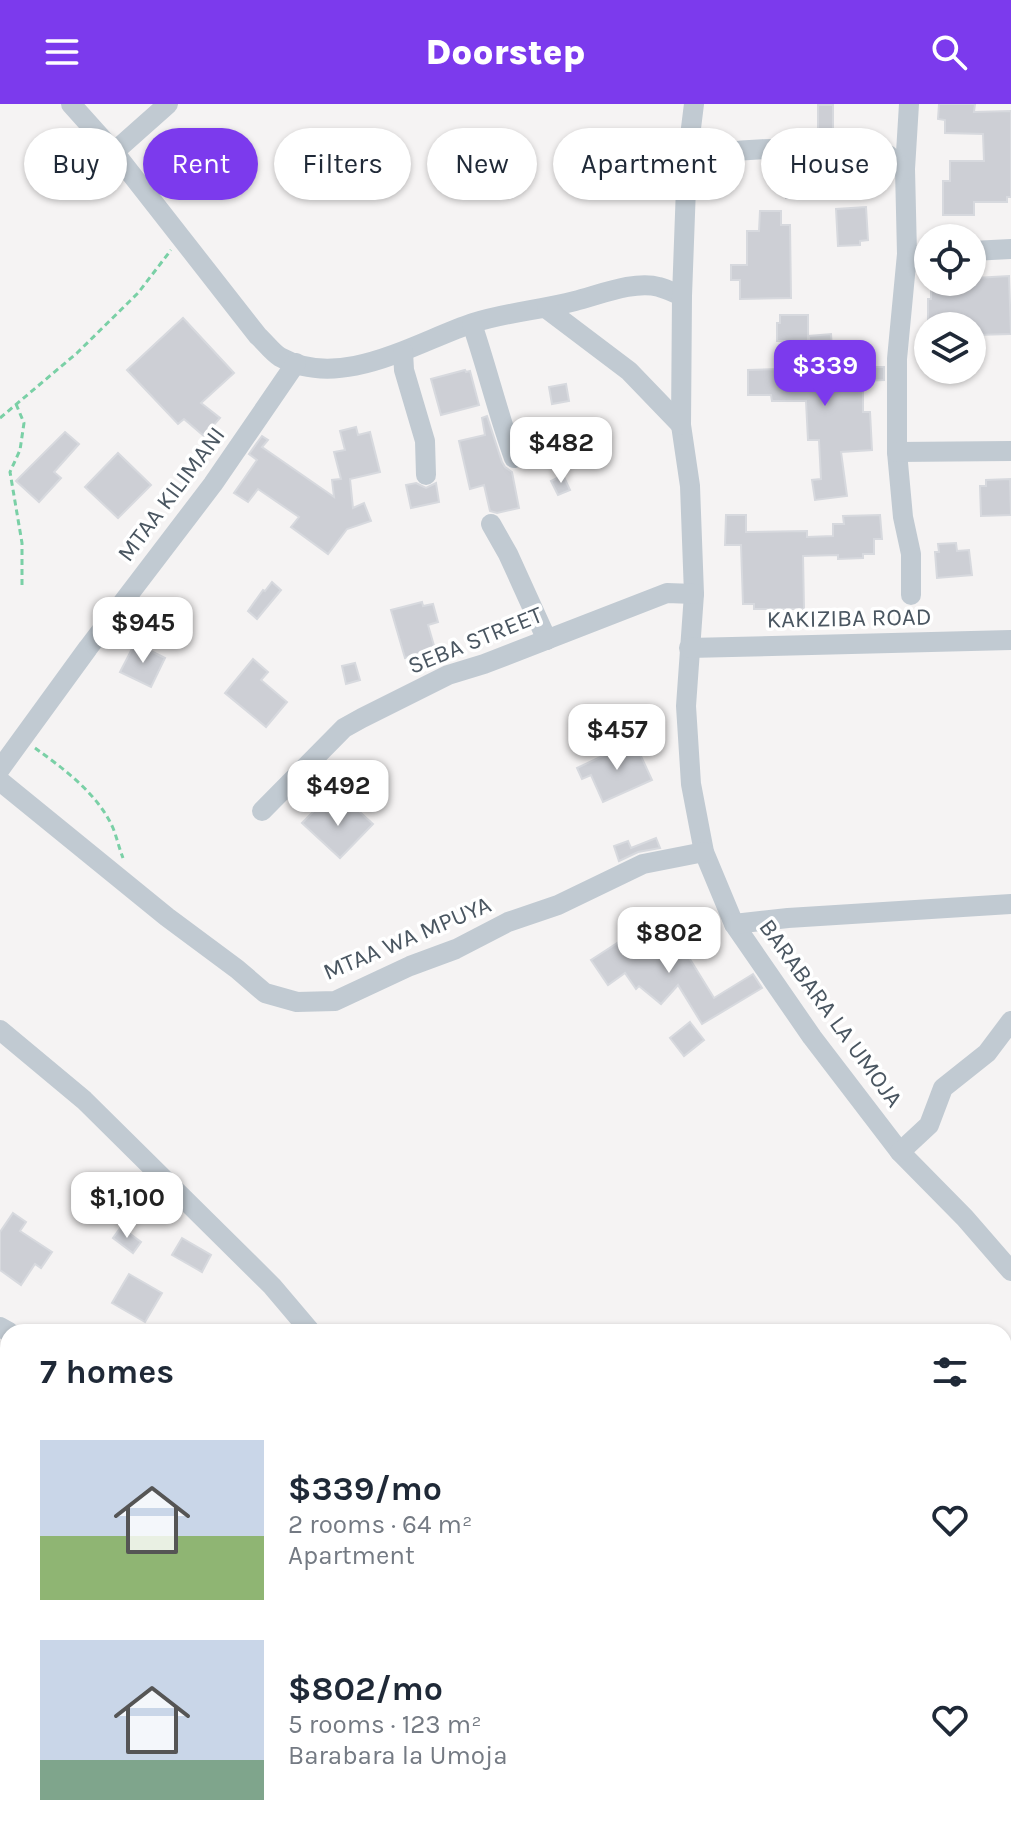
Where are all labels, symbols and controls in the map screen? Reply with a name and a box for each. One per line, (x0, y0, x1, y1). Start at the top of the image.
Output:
icon: menu (40, 30, 84, 74)
icon: search (927, 30, 971, 74)
text: Doorstep (426, 31, 585, 73)
chip: Buy (24, 128, 127, 200)
chip: Rent (143, 128, 258, 200)
chip: Filters (274, 128, 411, 200)
chip: New (427, 128, 537, 200)
chip: Apartment (553, 128, 745, 200)
chip: House (761, 128, 897, 200)
map controls (914, 224, 986, 384)
button: locate (914, 224, 986, 296)
button: layers (914, 312, 986, 384)
pin: $339 (778, 340, 872, 408)
text: $339 (792, 350, 858, 381)
pin: $482 (514, 417, 608, 485)
street label: MTAA KILIMANI (111, 421, 231, 567)
text: $482 (528, 427, 594, 458)
pin: $945 (96, 597, 190, 665)
street label: SEBA STREET (404, 600, 546, 680)
street label: KAKIZIBA ROAD (766, 603, 932, 633)
text: $945 (111, 607, 175, 638)
pin: $457 (570, 704, 664, 772)
text: $457 (586, 714, 648, 745)
pin: $492 (291, 760, 385, 828)
text: $492 (306, 770, 370, 801)
street label: MTAA WA MPUYA (319, 890, 495, 986)
pin: $802 (622, 907, 716, 975)
street label: BARABARA LA UMOJA (753, 913, 909, 1113)
text: $802 (636, 917, 702, 948)
pin: $1,100 (62, 1172, 192, 1240)
text: $1,100 (89, 1182, 165, 1213)
icon: filters (928, 1350, 972, 1394)
text: 7 homes (40, 1352, 174, 1392)
text: $339/mo (288, 1469, 442, 1509)
icon: home (104, 1472, 200, 1568)
icon: heart (928, 1498, 972, 1542)
text: 2 rooms · 64 m² (288, 1509, 472, 1540)
text: Apartment (288, 1540, 415, 1571)
text: $802/mo (288, 1669, 443, 1709)
icon: home (104, 1672, 200, 1768)
icon: heart (928, 1698, 972, 1742)
text: 5 rooms · 123 m² (288, 1709, 482, 1740)
text: Barabara la Umoja (288, 1740, 508, 1771)

